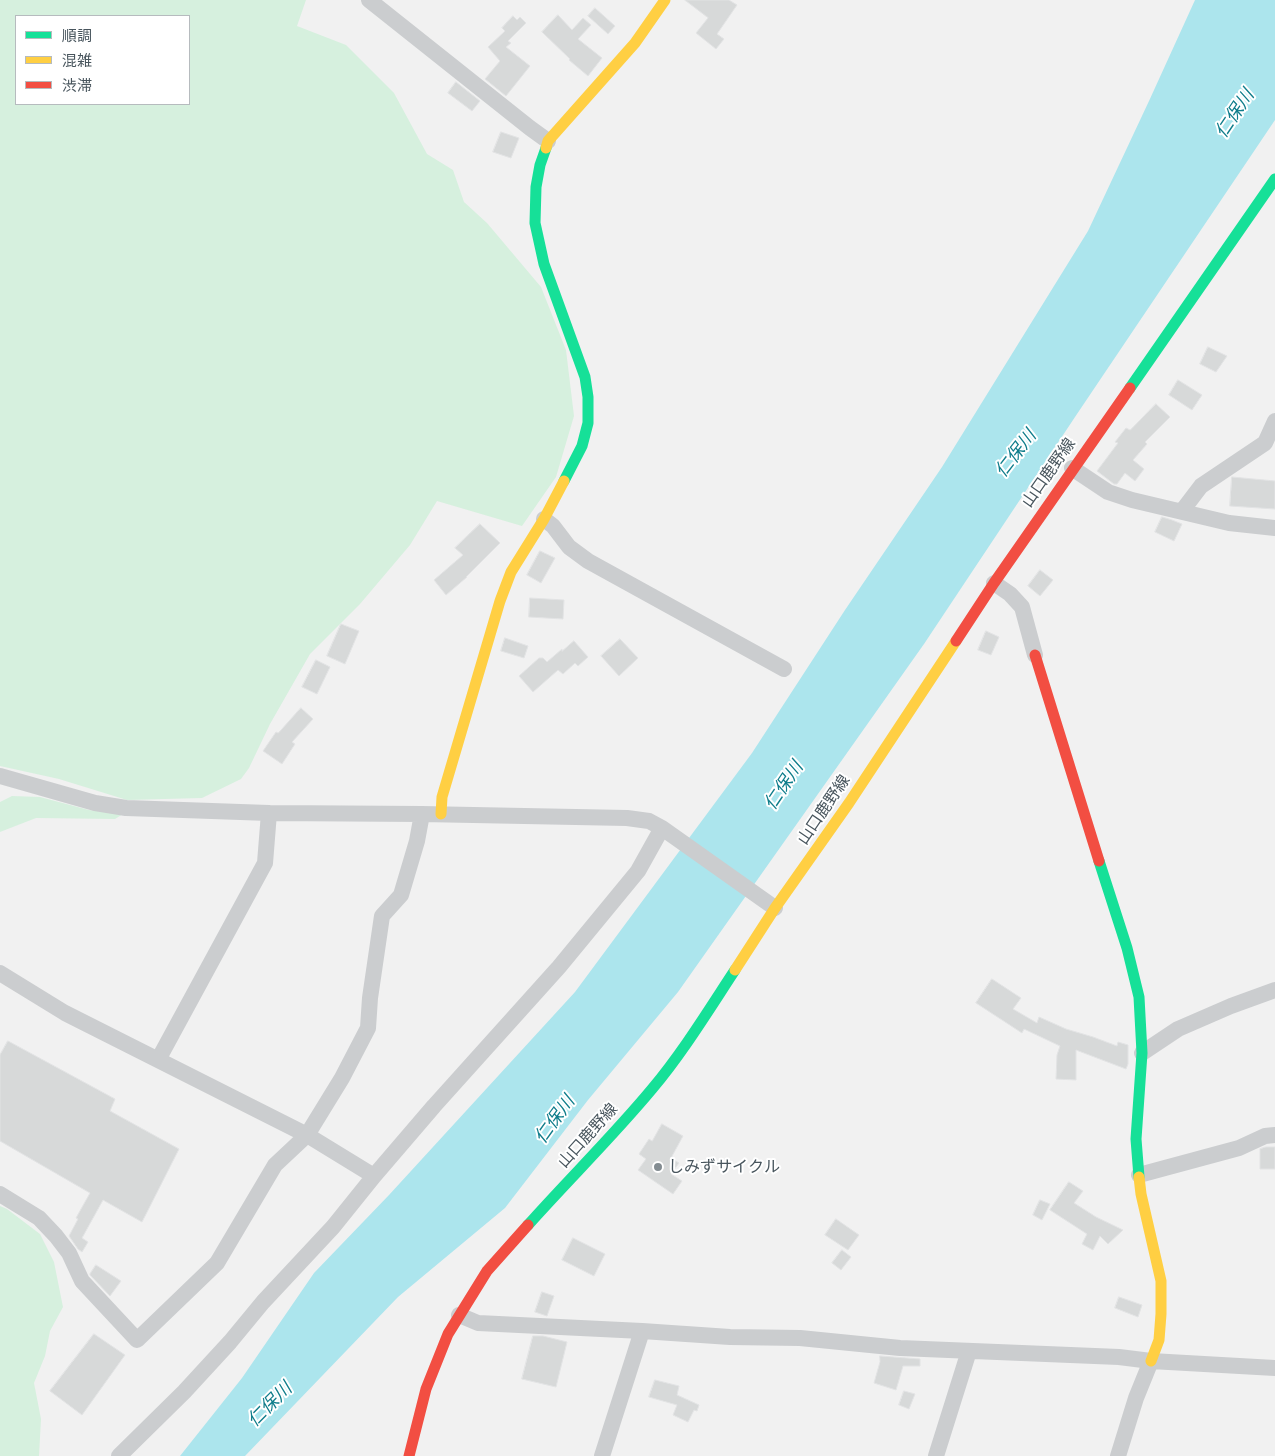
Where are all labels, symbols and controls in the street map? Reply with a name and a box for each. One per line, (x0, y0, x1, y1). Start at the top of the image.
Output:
legend (15, 15, 190, 105)
text: 順調 (62, 25, 92, 45)
text: 混雑 (62, 50, 92, 70)
text: 渋滞 (62, 75, 92, 95)
water label: 仁保川 (1211, 86, 1259, 142)
water label: 仁保川 (991, 426, 1041, 482)
street label: 山口鹿野線 (1018, 435, 1080, 511)
water label: 仁保川 (760, 758, 808, 814)
street label: 山口鹿野線 (794, 771, 854, 849)
water label: 仁保川 (530, 1092, 580, 1148)
street label: 山口鹿野線 (554, 1100, 622, 1172)
place label: しみずサイクル (668, 1157, 780, 1177)
marker: しみずサイクル (652, 1161, 664, 1173)
water label: 仁保川 (243, 1378, 297, 1432)

